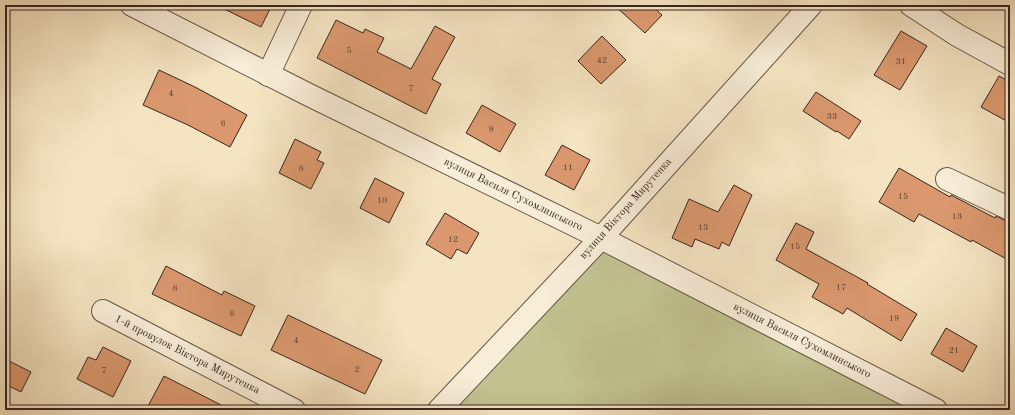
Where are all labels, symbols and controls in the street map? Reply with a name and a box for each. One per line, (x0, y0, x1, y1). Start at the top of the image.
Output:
house number: 5 (346, 46, 352, 55)
house number: 42 (597, 56, 607, 65)
house number: 31 (896, 57, 906, 66)
house number: 7 (408, 84, 414, 93)
house number: 4 (168, 89, 174, 98)
house number: 33 (827, 112, 837, 121)
house number: 6 (220, 119, 226, 128)
house number: 9 (488, 125, 494, 134)
street label: вулиця Віктора Мирутенка (578, 156, 674, 261)
street label: вулиця Василя Сухомлинського (442, 157, 584, 233)
house number: 11 (563, 163, 573, 172)
house number: 8 (298, 164, 304, 173)
house number: 15 (898, 192, 908, 201)
house number: 10 (377, 196, 387, 205)
house number: 13 (952, 212, 962, 221)
house number: 13 (698, 223, 708, 232)
house number: 12 (448, 235, 458, 244)
house number: 15 (790, 242, 800, 251)
house number: 17 (836, 283, 846, 292)
house number: 8 (172, 284, 178, 293)
street label: вулиця Василя Сухомлинського (731, 301, 873, 381)
house number: 6 (229, 309, 235, 318)
street label: 1-й провулок Віктора Мирутенка (113, 313, 262, 397)
house number: 19 (889, 314, 899, 323)
house number: 4 (293, 336, 299, 345)
house number: 21 (949, 346, 959, 355)
house number: 2 (354, 365, 360, 374)
house number: 7 (101, 366, 107, 375)

